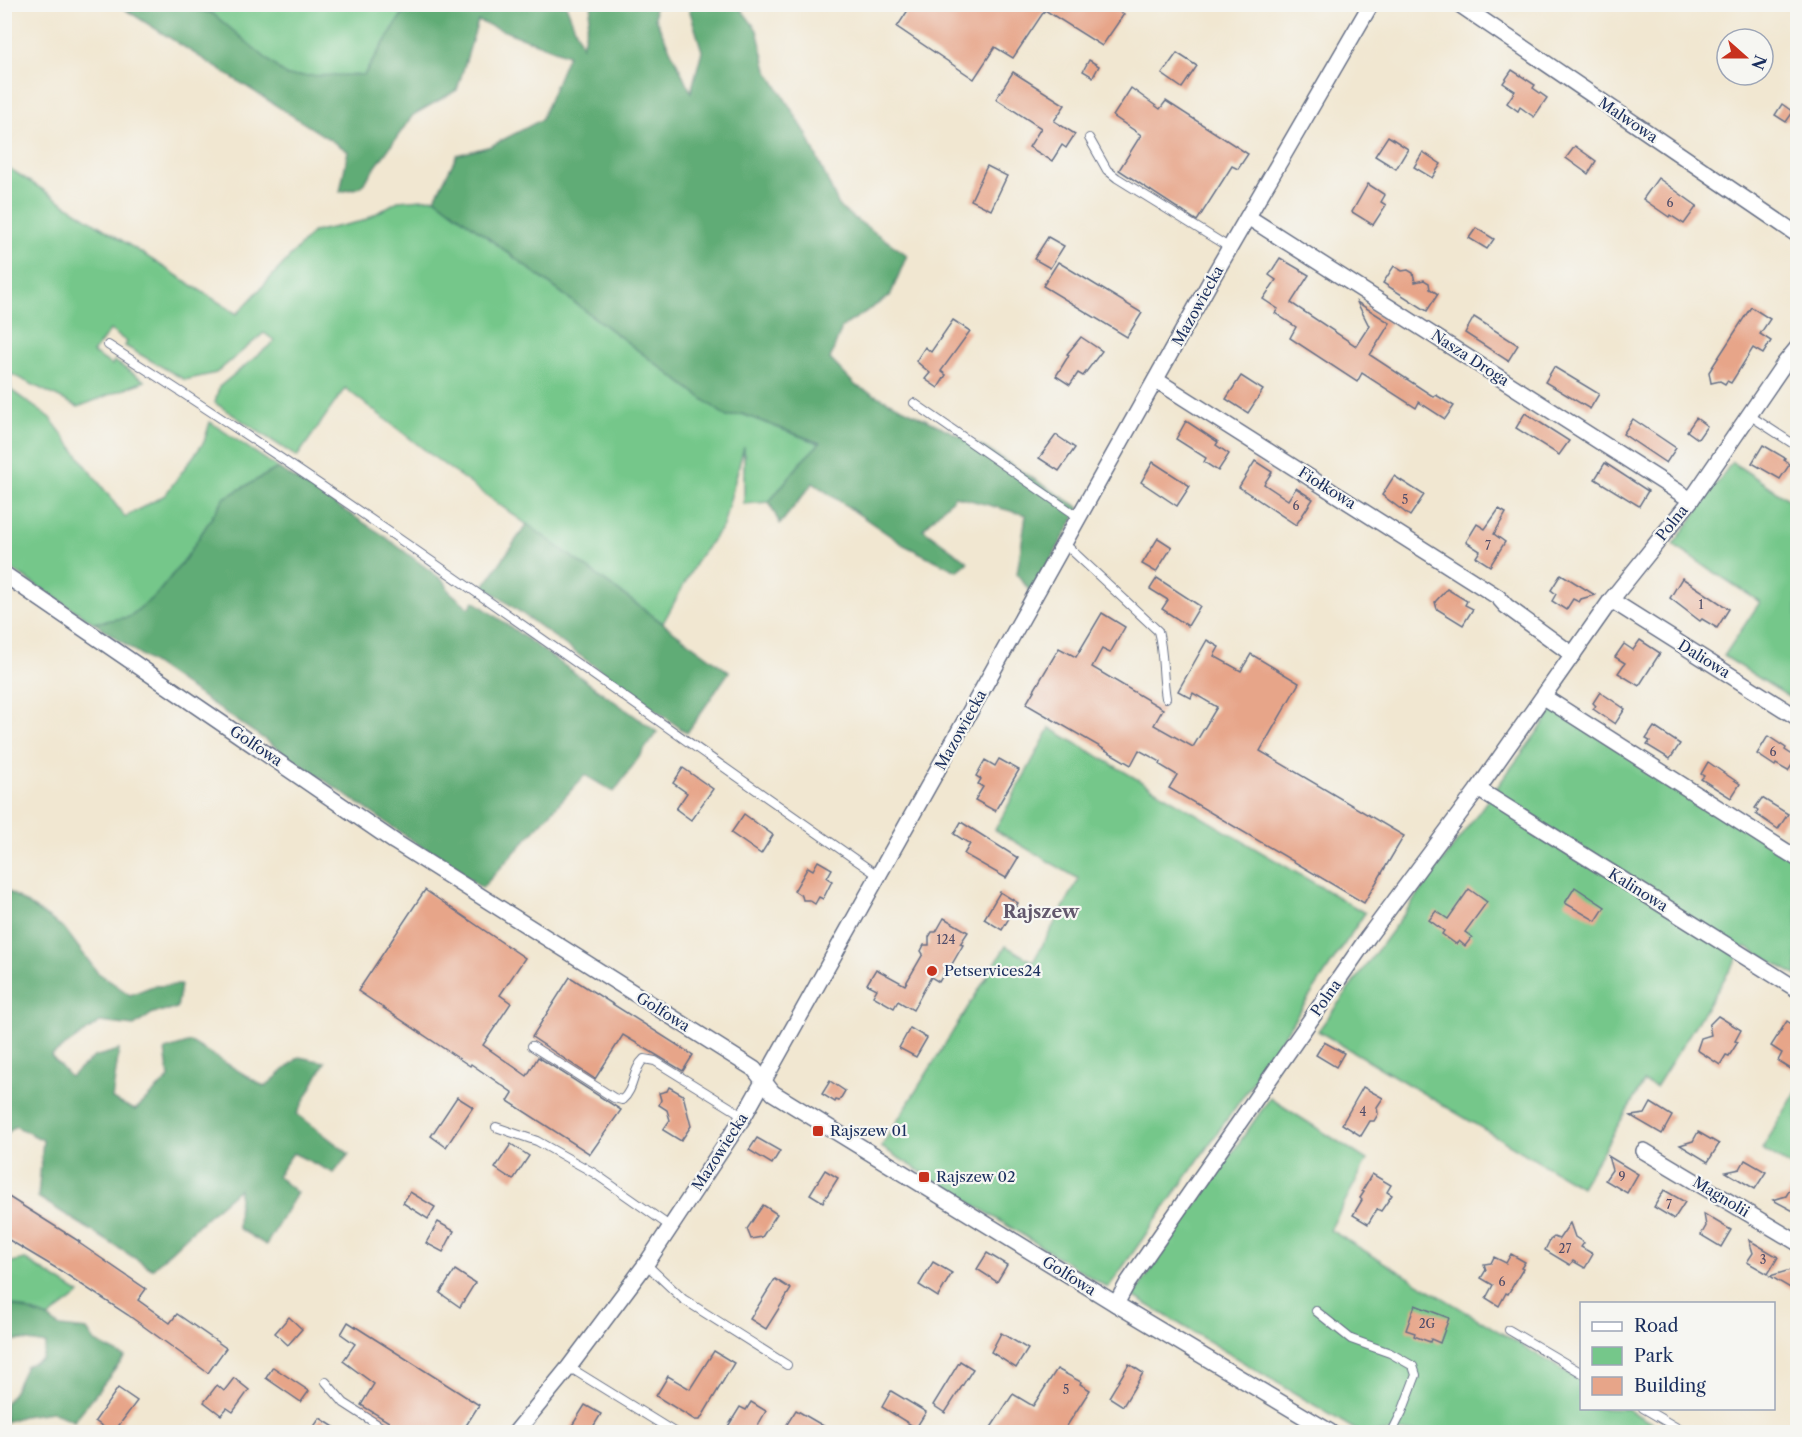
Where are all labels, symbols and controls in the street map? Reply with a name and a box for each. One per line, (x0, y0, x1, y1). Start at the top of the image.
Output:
north arrow (1715, 27, 1775, 87)
text: N (1747, 52, 1771, 73)
street label: Malwowa (1595, 93, 1662, 147)
house number: 6 (1666, 195, 1674, 210)
street label: Mazowiecka (1168, 262, 1227, 349)
street label: Nasza Droga (1428, 325, 1513, 390)
street label: Fiołkowa (1295, 462, 1360, 513)
house number: 5 (1402, 492, 1408, 507)
house number: 6 (1292, 498, 1300, 513)
street label: Polna (1651, 501, 1692, 544)
house number: 7 (1485, 538, 1491, 553)
house number: 1 (1698, 597, 1704, 612)
street label: Daliowa (1675, 635, 1734, 682)
street label: Mazowiecka (931, 686, 990, 773)
street label: Golfowa (226, 721, 286, 770)
house number: 6 (1769, 744, 1777, 759)
street label: Kalinowa (1605, 864, 1672, 915)
district label: Rajszew (1003, 901, 1080, 923)
house number: 124 (937, 932, 956, 947)
place label: Petservices24 (944, 961, 1041, 980)
marker: Petservices24 (925, 964, 939, 978)
street label: Polna (1306, 976, 1345, 1020)
street label: Golfowa (633, 988, 694, 1035)
house number: 4 (1360, 1104, 1367, 1119)
street label: Mazowiecka (687, 1109, 752, 1194)
place label: Rajszew 01 (830, 1121, 908, 1140)
marker: Rajszew 01 (811, 1124, 825, 1138)
place label: Rajszew 02 (936, 1167, 1016, 1186)
house number: 9 (1618, 1169, 1626, 1184)
marker: Rajszew 02 (917, 1170, 931, 1184)
street label: Magnolii (1689, 1172, 1754, 1221)
house number: 7 (1666, 1197, 1672, 1212)
house number: 27 (1559, 1241, 1571, 1256)
street label: Golfowa (1039, 1252, 1100, 1299)
house number: 3 (1760, 1252, 1766, 1267)
house number: 6 (1498, 1274, 1506, 1289)
legend (1580, 1302, 1775, 1410)
text: Road (1634, 1315, 1679, 1337)
house number: 2G (1419, 1316, 1436, 1331)
text: Park (1634, 1345, 1675, 1367)
text: Building (1634, 1375, 1706, 1397)
house number: 5 (1063, 1382, 1069, 1397)

